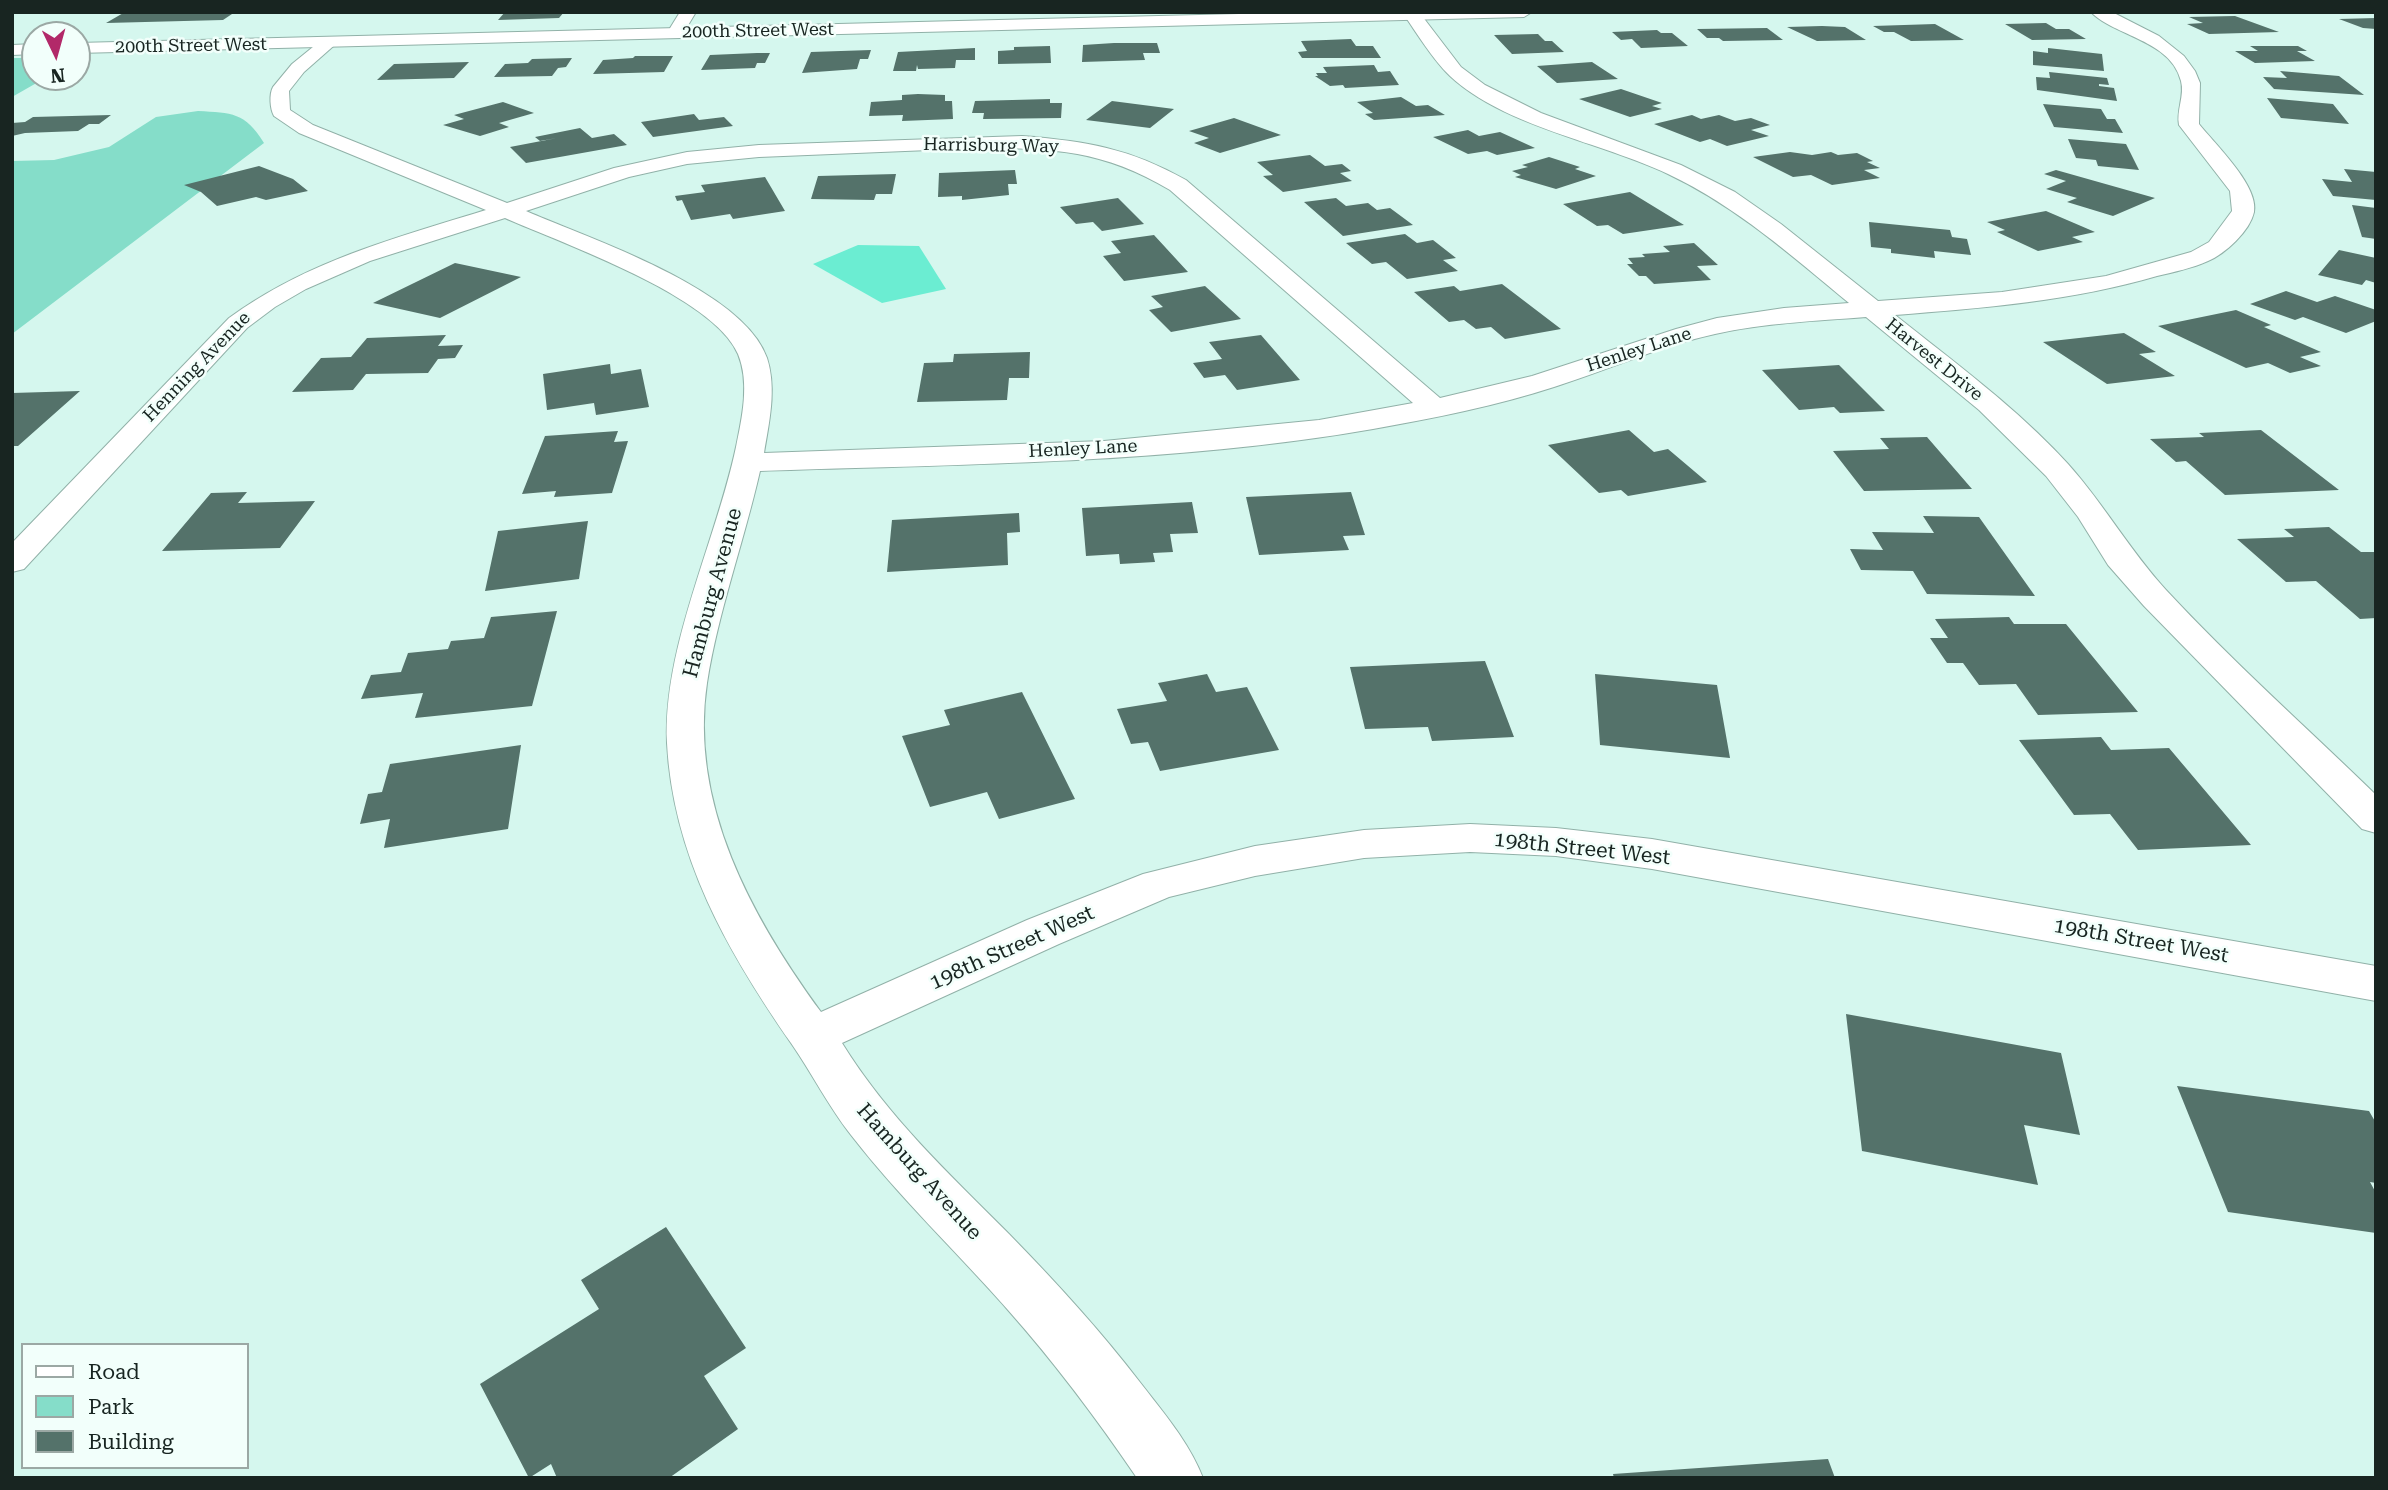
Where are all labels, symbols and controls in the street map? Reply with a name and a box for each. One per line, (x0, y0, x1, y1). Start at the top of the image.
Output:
street label: 200th Street West (682, 19, 834, 43)
north arrow (21, 21, 91, 91)
street label: 200th Street West (115, 34, 267, 58)
text: N (49, 63, 66, 88)
street label: Harrisburg Way (923, 134, 1059, 158)
street label: Henning Avenue (139, 307, 255, 427)
street label: Harvest Drive (1881, 314, 1987, 406)
street label: Henley Lane (1584, 323, 1694, 377)
street label: Henley Lane (1028, 435, 1138, 463)
street label: Hamburg Avenue (678, 505, 748, 681)
street label: 198th Street West (1493, 827, 1671, 871)
street label: 198th Street West (926, 900, 1098, 996)
street label: 198th Street West (2052, 913, 2230, 969)
street label: Hamburg Avenue (851, 1099, 987, 1245)
legend (21, 1343, 248, 1469)
text: Road (88, 1360, 140, 1384)
text: Park (88, 1395, 134, 1419)
text: Building (88, 1430, 174, 1454)

